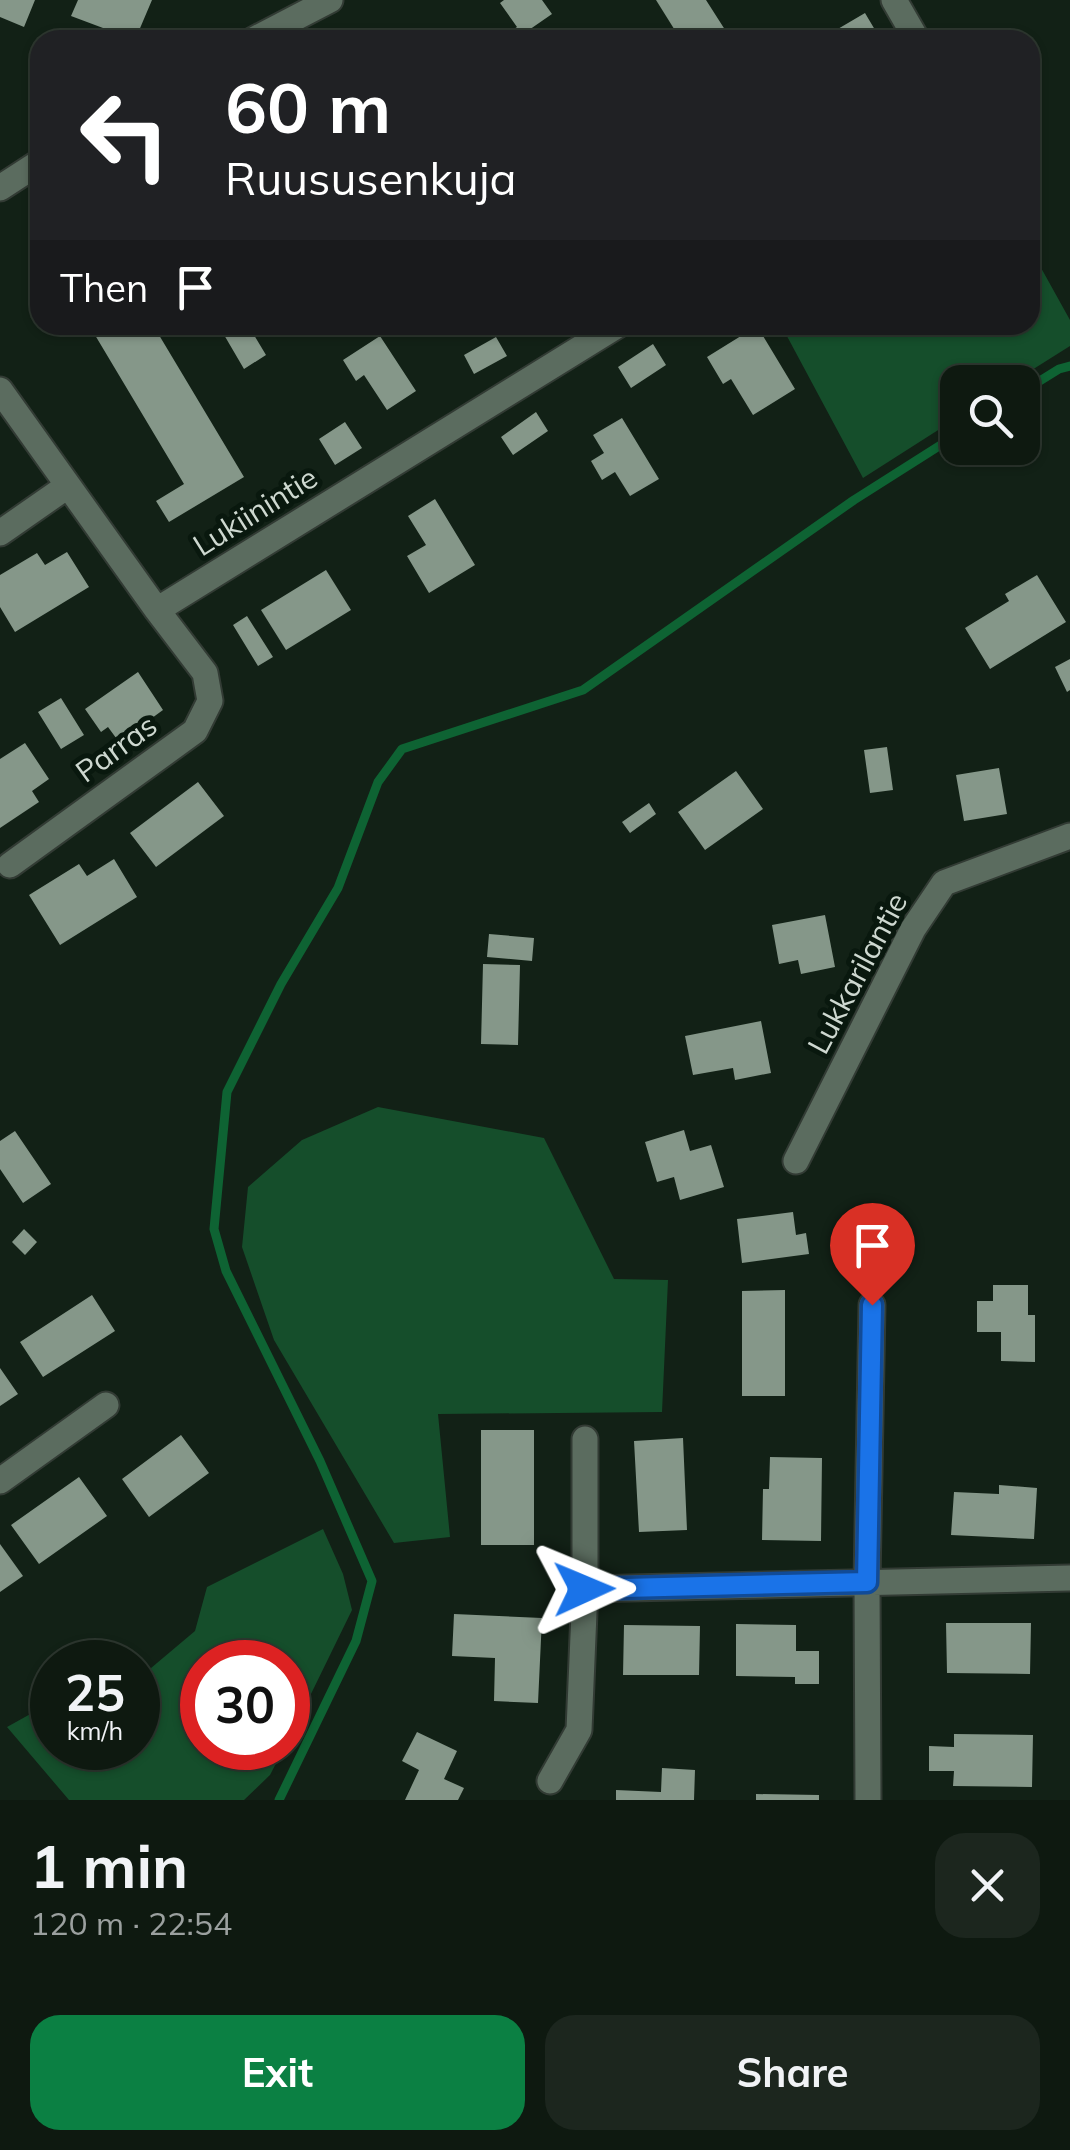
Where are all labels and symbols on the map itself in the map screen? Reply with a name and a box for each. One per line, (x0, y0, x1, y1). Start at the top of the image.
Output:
street label: Lukiinintie (186, 458, 324, 564)
street label: Parras (68, 706, 164, 790)
street label: Lukkarilantie (799, 886, 915, 1060)
pin (830, 1203, 915, 1306)
position arrow (532, 1537, 636, 1641)
speed limit sign: 30 (180, 1640, 310, 1770)

